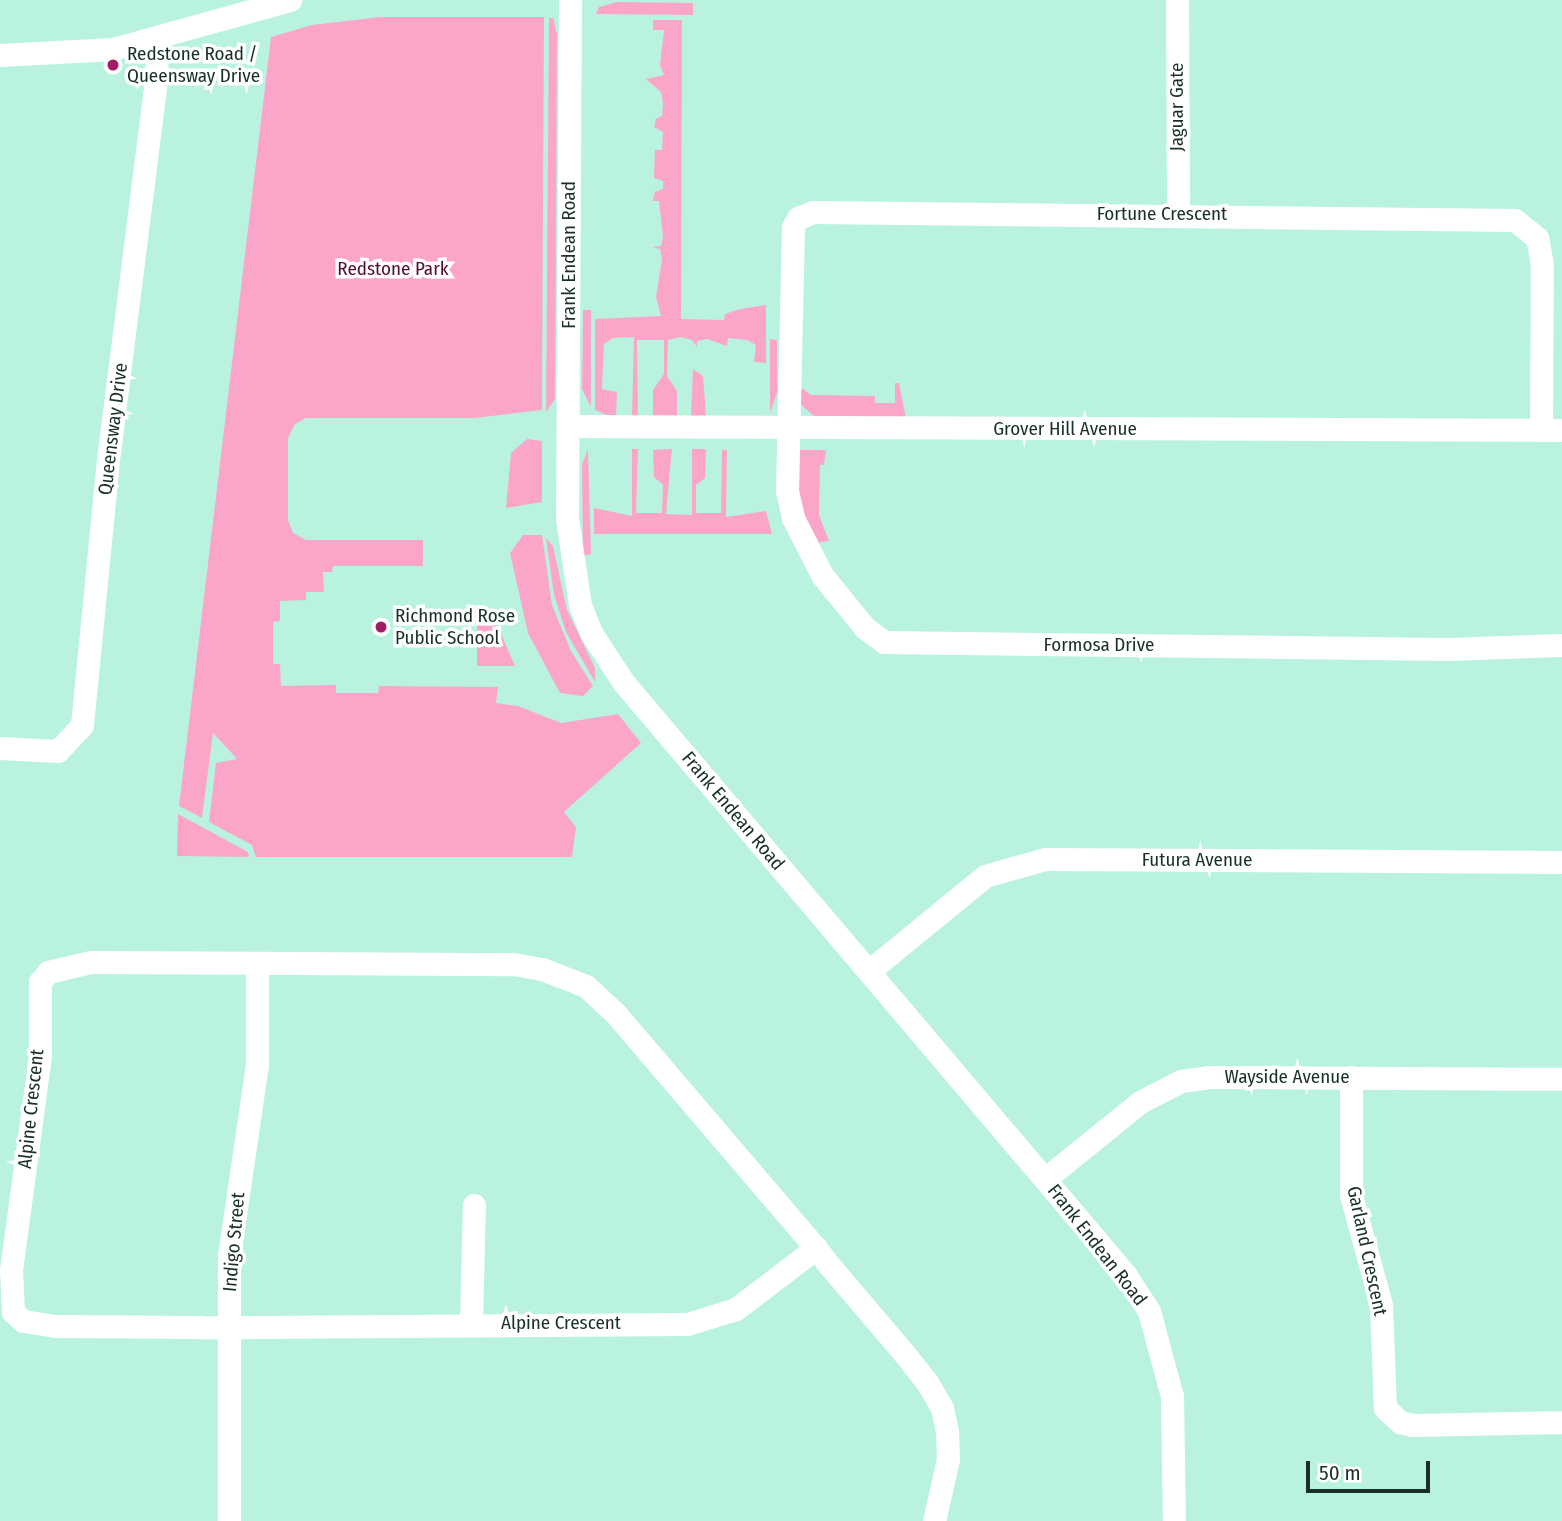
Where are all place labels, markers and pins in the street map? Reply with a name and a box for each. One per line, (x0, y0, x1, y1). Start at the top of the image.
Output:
place label: Redstone Road / Queensway Drive (127, 43, 260, 87)
marker: Redstone Road / Queensway Drive (105, 57, 121, 73)
place label: Richmond Rose Public School (395, 605, 515, 649)
marker: Richmond Rose Public School (373, 619, 389, 635)

